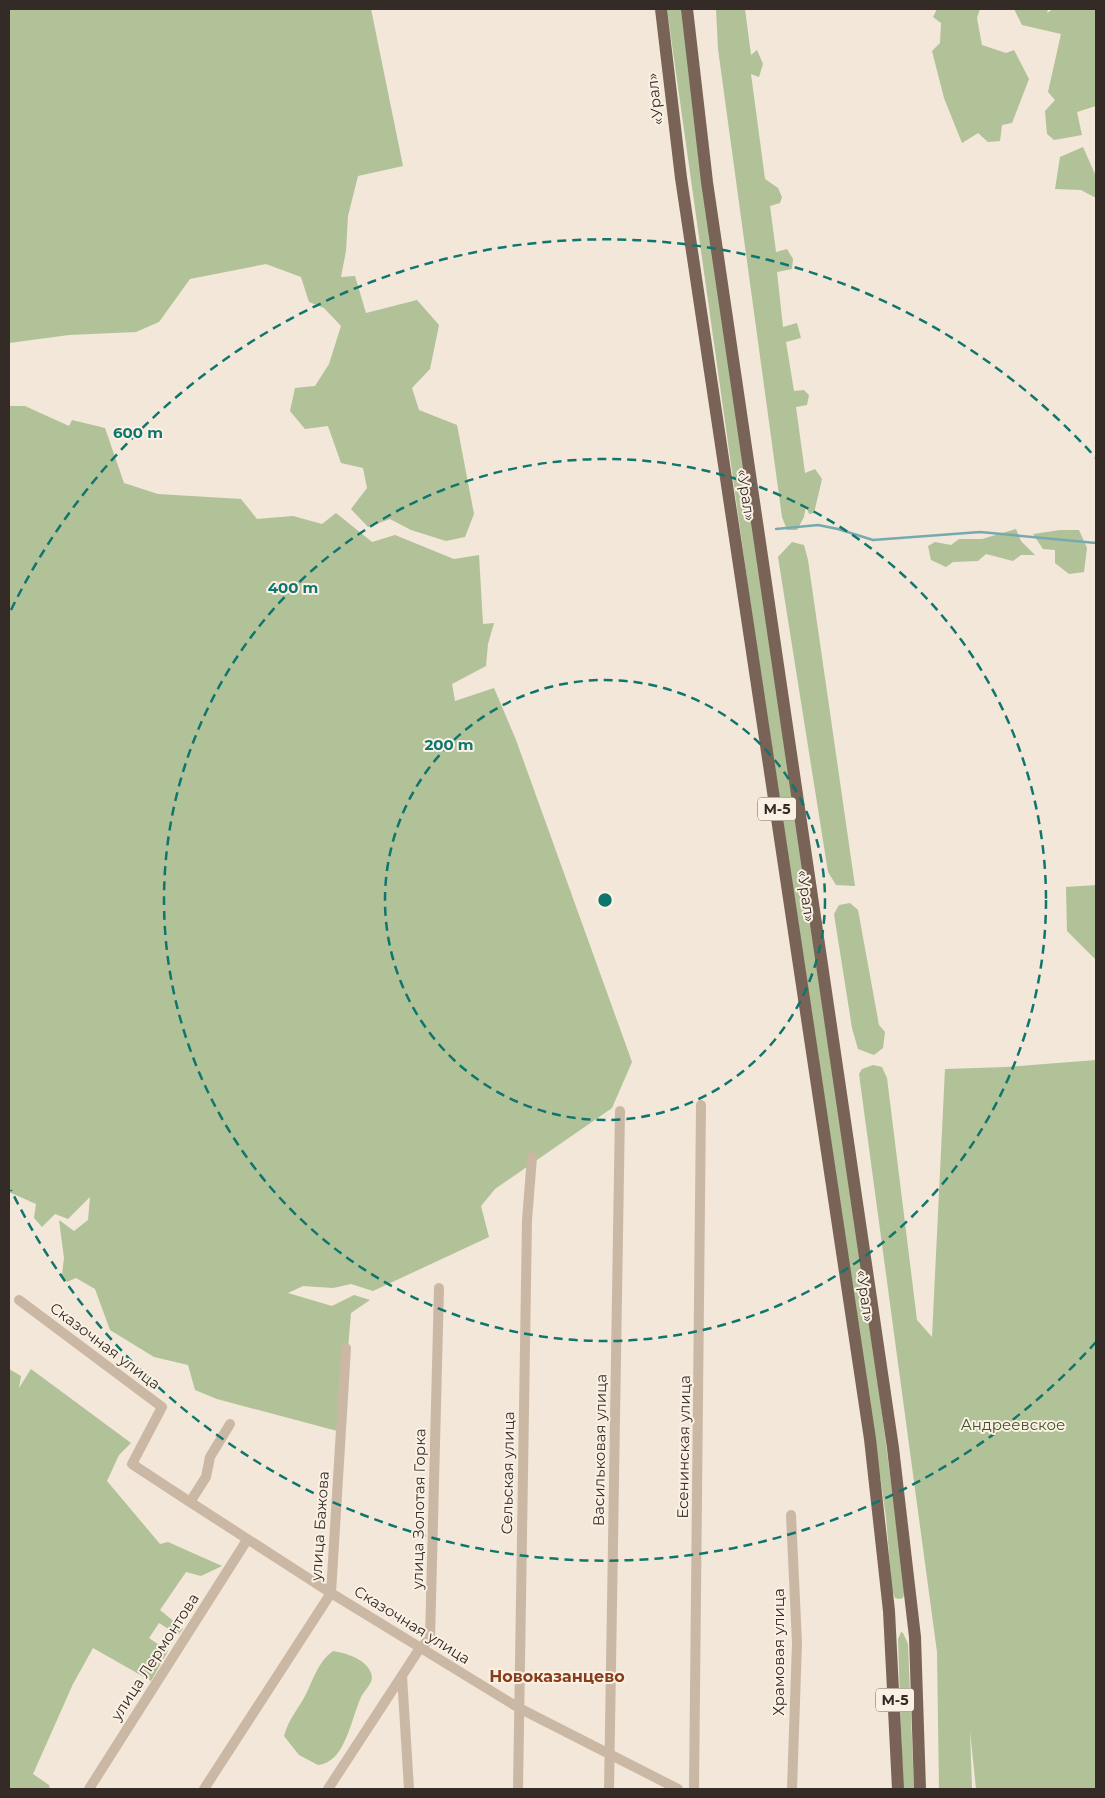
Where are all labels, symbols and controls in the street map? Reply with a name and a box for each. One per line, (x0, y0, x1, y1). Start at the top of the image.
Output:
street label: «Урал» (642, 72, 667, 126)
text: 600 m (113, 423, 163, 442)
street label: «Урал» (733, 468, 760, 522)
text: 400 m (268, 578, 318, 597)
text: 200 m (424, 735, 474, 754)
road number: М-5 (758, 798, 796, 821)
street label: «Урал» (793, 869, 820, 923)
centre of rings (596, 891, 614, 909)
street label: «Урал» (852, 1269, 879, 1323)
street label: Сказочная улица (46, 1298, 164, 1393)
street label: Васильковая улица (589, 1374, 610, 1526)
street label: Есенинская улица (673, 1375, 694, 1519)
street label: Сельская улица (497, 1411, 518, 1535)
park label: Андреевское (961, 1415, 1065, 1434)
street label: улица Золотая Горка (408, 1428, 429, 1591)
street label: улица Бажова (306, 1470, 333, 1582)
street label: Сказочная улица (351, 1581, 474, 1668)
street label: Храмовая улица (769, 1588, 788, 1716)
street label: улица Лермонтова (106, 1590, 203, 1725)
district label: Новоказанцево (489, 1667, 625, 1686)
road number: М-5 (876, 1688, 914, 1712)

